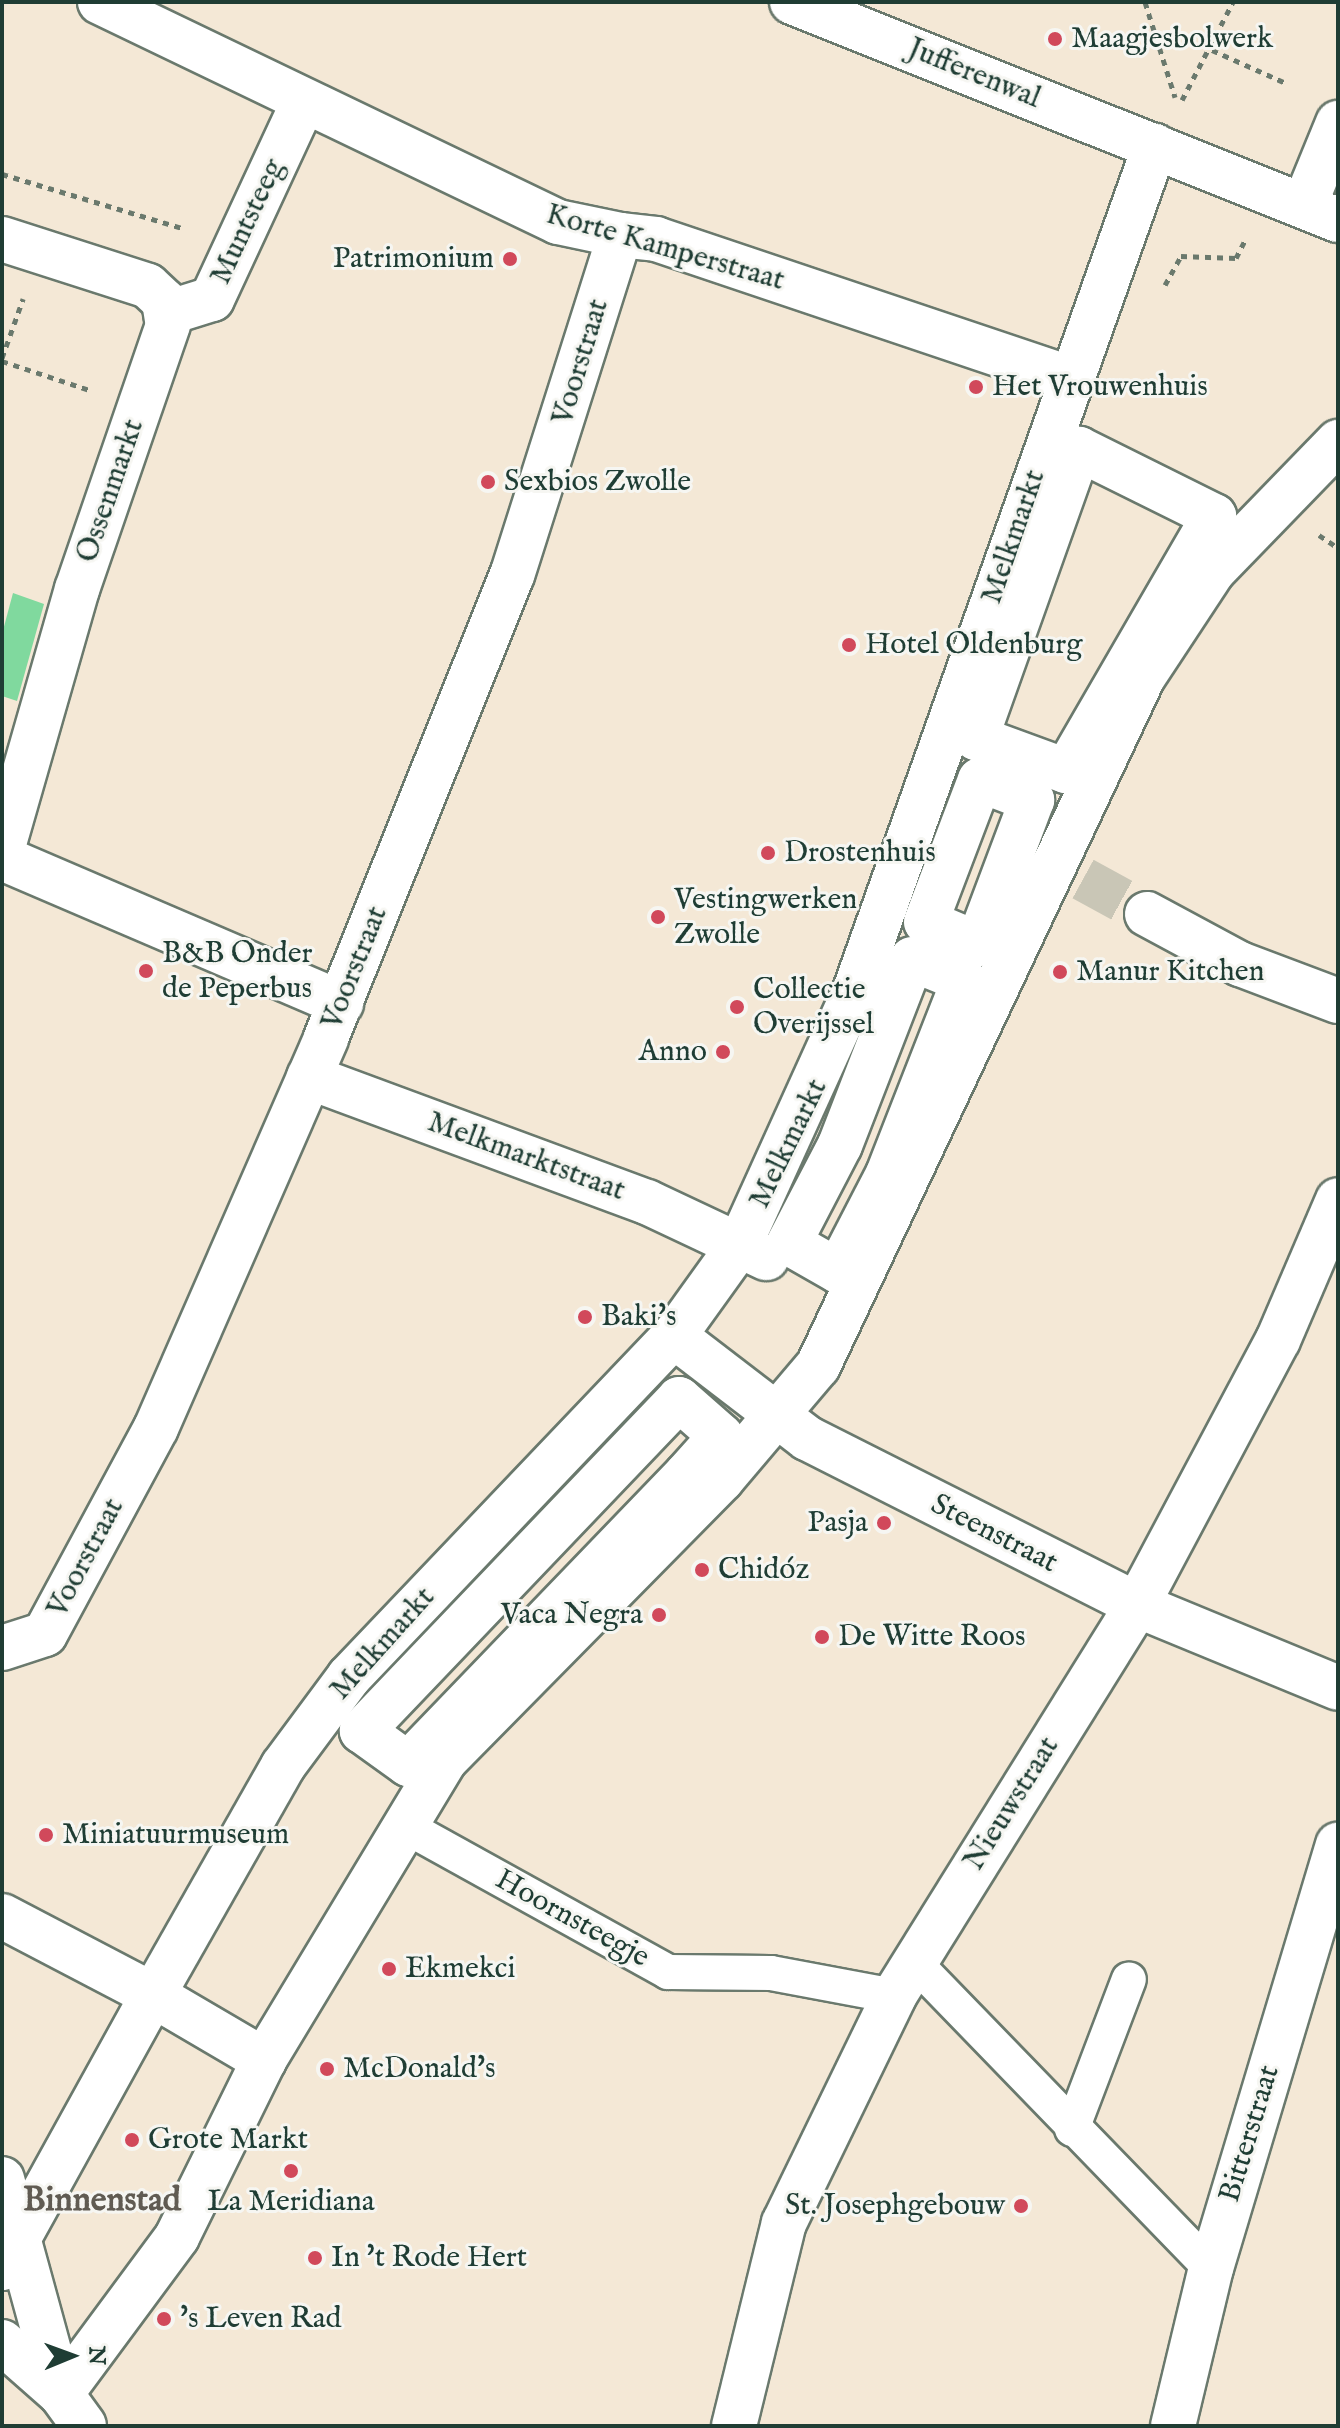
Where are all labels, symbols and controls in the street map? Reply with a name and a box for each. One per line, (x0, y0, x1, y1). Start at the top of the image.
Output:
place label: Maagjesbolwerk (1071, 21, 1273, 57)
marker: Maagjesbolwerk (1046, 30, 1064, 48)
street label: Jufferenwal (902, 31, 1046, 117)
street label: Muntsteeg (203, 154, 293, 290)
street label: Korte Kamperstraat (542, 197, 788, 299)
place label: Patrimonium (333, 241, 494, 277)
marker: Patrimonium (501, 250, 519, 268)
street label: Voorstraat (545, 295, 617, 429)
place label: Het Vrouwenhuis (992, 369, 1208, 405)
marker: Het Vrouwenhuis (967, 378, 985, 396)
street label: Ossenmarkt (70, 415, 152, 567)
place label: Sexbios Zwolle (504, 464, 691, 500)
street label: Melkmarkt (974, 465, 1054, 609)
marker: Sexbios Zwolle (479, 473, 497, 491)
place label: Hotel Oldenburg (865, 627, 1083, 663)
marker: Hotel Oldenburg (840, 636, 858, 654)
place label: Drostenhuis (784, 835, 936, 871)
marker: Drostenhuis (759, 844, 777, 862)
place label: Vestingwerken Zwolle (674, 882, 857, 952)
street label: Voorstraat (314, 901, 396, 1035)
marker: Vestingwerken Zwolle (649, 908, 667, 926)
place label: B&B Onder de Peperbus (162, 936, 312, 1006)
place label: Manur Kitchen (1076, 954, 1265, 990)
marker: B&B Onder de Peperbus (137, 962, 155, 980)
marker: Manur Kitchen (1051, 963, 1069, 981)
place label: Collectie Overijssel (753, 972, 874, 1042)
marker: Collectie Overijssel (728, 998, 746, 1016)
place label: Anno (639, 1034, 707, 1070)
marker: Anno (714, 1043, 732, 1061)
street label: Melkmarkt (742, 1073, 836, 1215)
street label: Melkmarktstraat (422, 1105, 630, 1209)
place label: Baki's (601, 1299, 676, 1335)
marker: Baki's (576, 1308, 594, 1326)
street label: Steenstraat (925, 1487, 1063, 1581)
street label: Voorstraat (40, 1492, 132, 1624)
place label: Pasja (807, 1505, 868, 1541)
marker: Pasja (875, 1514, 893, 1532)
place label: Chidóz (718, 1552, 809, 1588)
marker: Chidóz (693, 1561, 711, 1579)
street label: Melkmarkt (323, 1580, 443, 1708)
place label: Vaca Negra (501, 1597, 643, 1633)
marker: Vaca Negra (650, 1606, 668, 1624)
place label: De Witte Roos (838, 1619, 1025, 1655)
marker: De Witte Roos (813, 1628, 831, 1646)
street label: Nieuwstraat (957, 1731, 1067, 1877)
place label: Miniatuurmuseum (62, 1817, 289, 1853)
marker: Miniatuurmuseum (37, 1826, 55, 1844)
street label: Hoornsteegje (489, 1862, 655, 1976)
place label: Ekmekci (405, 1951, 516, 1987)
marker: Ekmekci (380, 1960, 398, 1978)
place label: McDonald's (343, 2051, 496, 2087)
marker: McDonald's (318, 2060, 336, 2078)
street label: Bitterstraat (1212, 2061, 1288, 2207)
place label: Grote Markt (148, 2122, 308, 2158)
marker: Grote Markt (123, 2131, 141, 2149)
marker: La Meridiana (282, 2162, 300, 2180)
district label: Binnenstad (23, 2181, 181, 2221)
place label: La Meridiana (207, 2184, 375, 2220)
place label: St. Josephgebouw (785, 2188, 1005, 2224)
marker: St. Josephgebouw (1012, 2197, 1030, 2215)
place label: In 't Rode Hert (331, 2240, 527, 2276)
marker: In 't Rode Hert (306, 2249, 324, 2267)
place label: 's Leven Rad (180, 2301, 342, 2337)
marker: 's Leven Rad (155, 2310, 173, 2328)
north arrow (32, 2316, 112, 2396)
text: N (82, 2346, 110, 2365)

